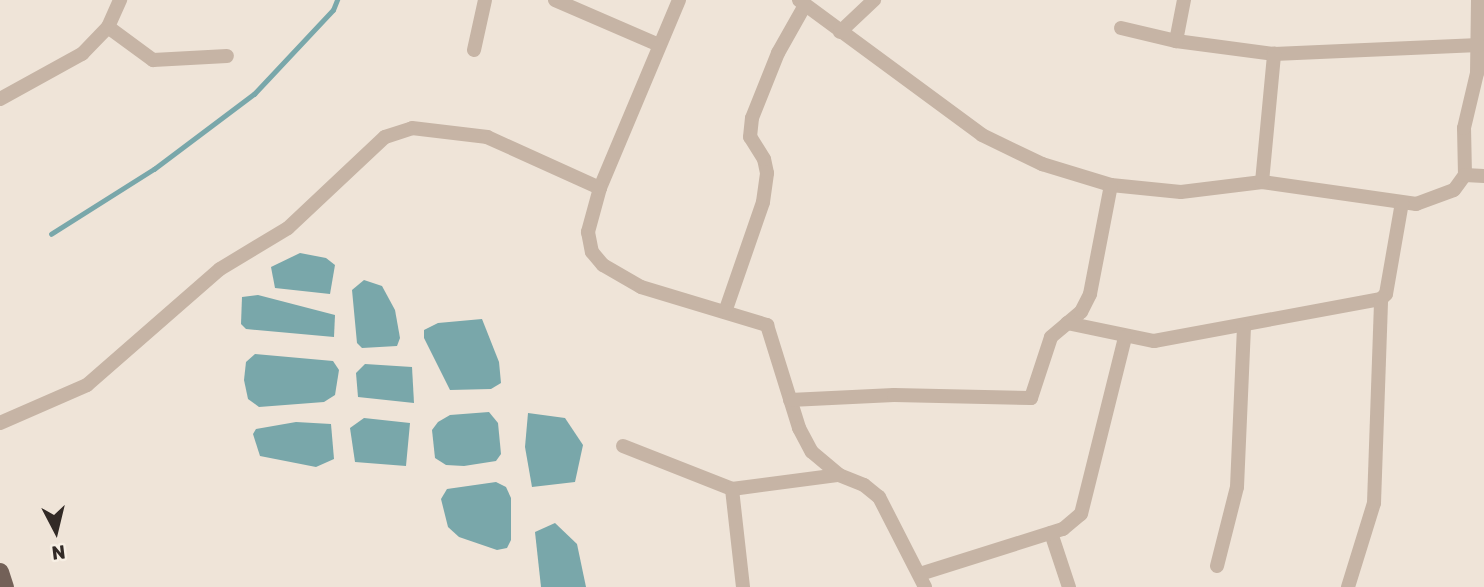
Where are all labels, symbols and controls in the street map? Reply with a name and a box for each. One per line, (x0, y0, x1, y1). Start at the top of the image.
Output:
north arrow (21, 496, 91, 566)
text: N (50, 540, 67, 565)

